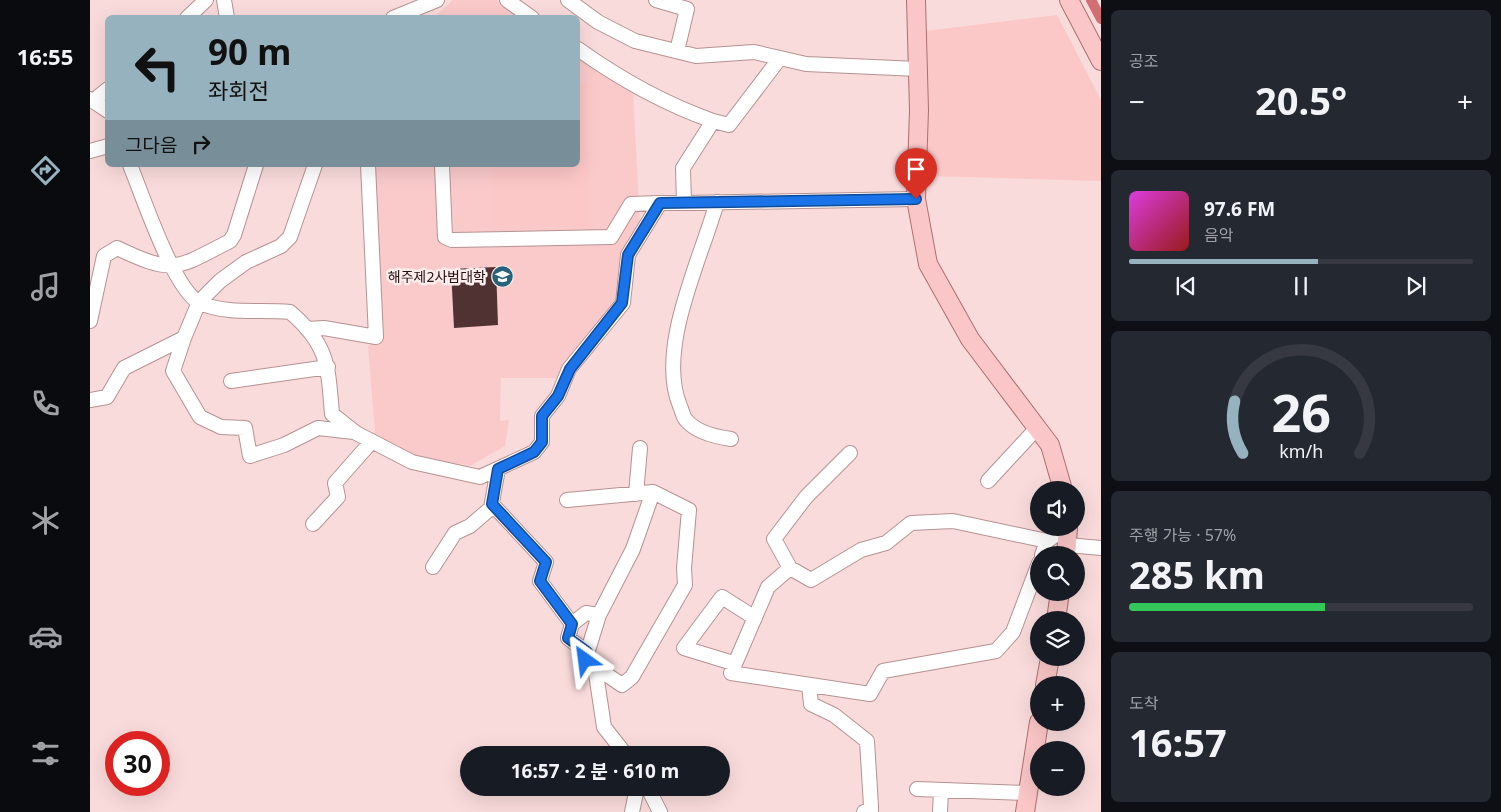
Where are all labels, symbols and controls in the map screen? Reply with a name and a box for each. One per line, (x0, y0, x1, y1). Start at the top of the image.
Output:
text: 90 m (208, 28, 291, 75)
icon: left (125, 35, 190, 100)
text: 16:55 (17, 41, 73, 71)
text: 공조 (1129, 50, 1158, 72)
text: 20.5° (1255, 74, 1347, 126)
text: 좌회전 (208, 75, 269, 105)
text: − (1129, 82, 1145, 120)
text: + (1457, 82, 1473, 120)
icon: right (187, 130, 215, 158)
text: 그다음 (125, 132, 177, 158)
pin (895, 148, 937, 199)
icon: directions (28, 153, 63, 188)
icon: arrive (902, 155, 930, 183)
text: 97.6 FM (1204, 196, 1275, 222)
text: 음악 (1204, 224, 1233, 246)
school or university icon: 해주제2사범대학 (490, 264, 514, 288)
place label: 해주제2사범대학 (388, 267, 486, 286)
icon: music (28, 269, 63, 304)
icon: previous (1172, 272, 1200, 300)
icon: pause (1287, 272, 1315, 300)
icon: next (1402, 272, 1430, 300)
text: 26 (1271, 376, 1331, 447)
icon: phone (28, 386, 63, 421)
text: km/h (1279, 439, 1323, 463)
map controls (1030, 481, 1085, 796)
button: sound (1030, 481, 1085, 536)
icon: climate (28, 503, 63, 538)
text: 주행 가능 · 57% (1129, 524, 1236, 546)
button: search (1030, 546, 1085, 601)
text: 285 km (1129, 548, 1265, 600)
button: layers (1030, 611, 1085, 666)
icon: car (28, 619, 63, 654)
position arrow (558, 633, 610, 685)
button: + (1030, 676, 1085, 731)
text: 도착 (1129, 692, 1158, 714)
text: 16:57 (1129, 716, 1227, 768)
speed limit sign: 30 (105, 731, 170, 796)
icon: filters (28, 736, 63, 771)
button: − (1030, 741, 1085, 796)
text: 16:57 · 2 분 · 610 m (511, 758, 679, 784)

